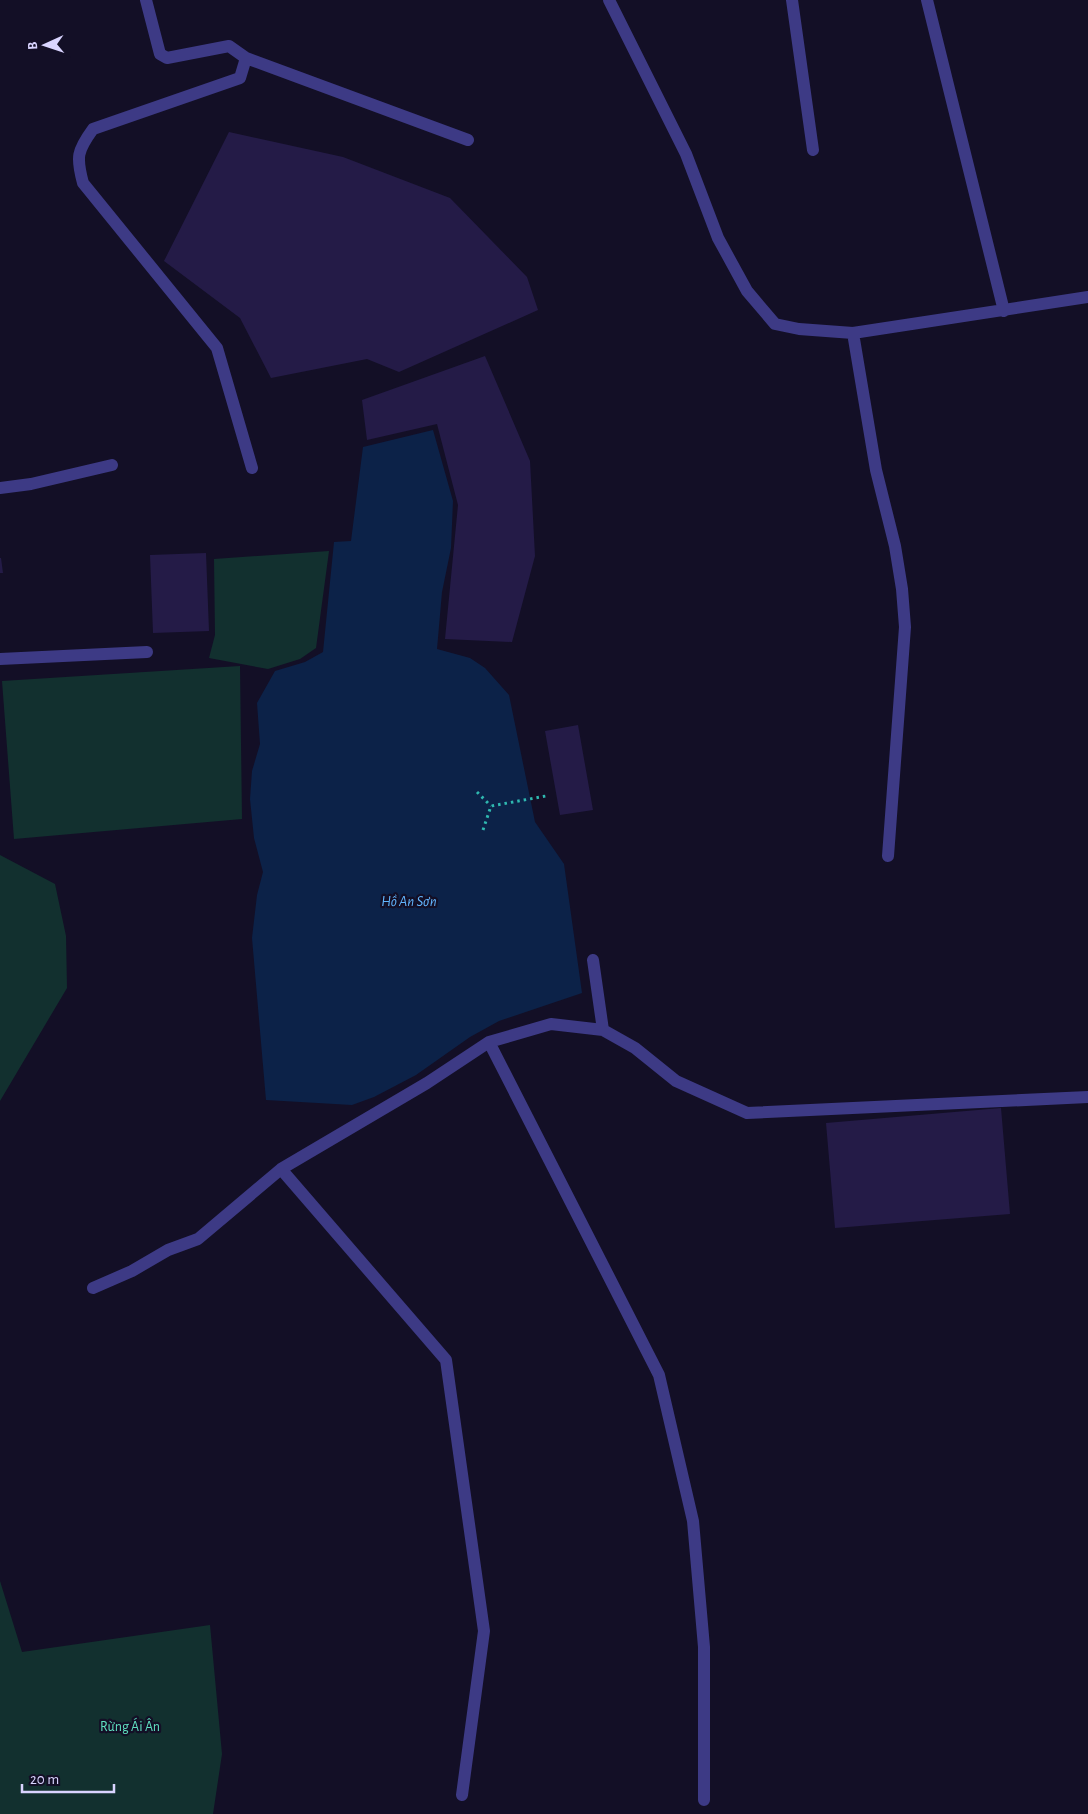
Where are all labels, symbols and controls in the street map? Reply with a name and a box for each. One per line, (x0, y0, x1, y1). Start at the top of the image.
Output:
north arrow (20, 20, 70, 70)
text: B (26, 41, 40, 50)
water label: Hồ An Sơn (381, 894, 437, 909)
park label: Rừng Ái Ân (100, 1717, 160, 1734)
scale bar (22, 1762, 115, 1794)
text: 20 m (30, 1772, 59, 1787)

